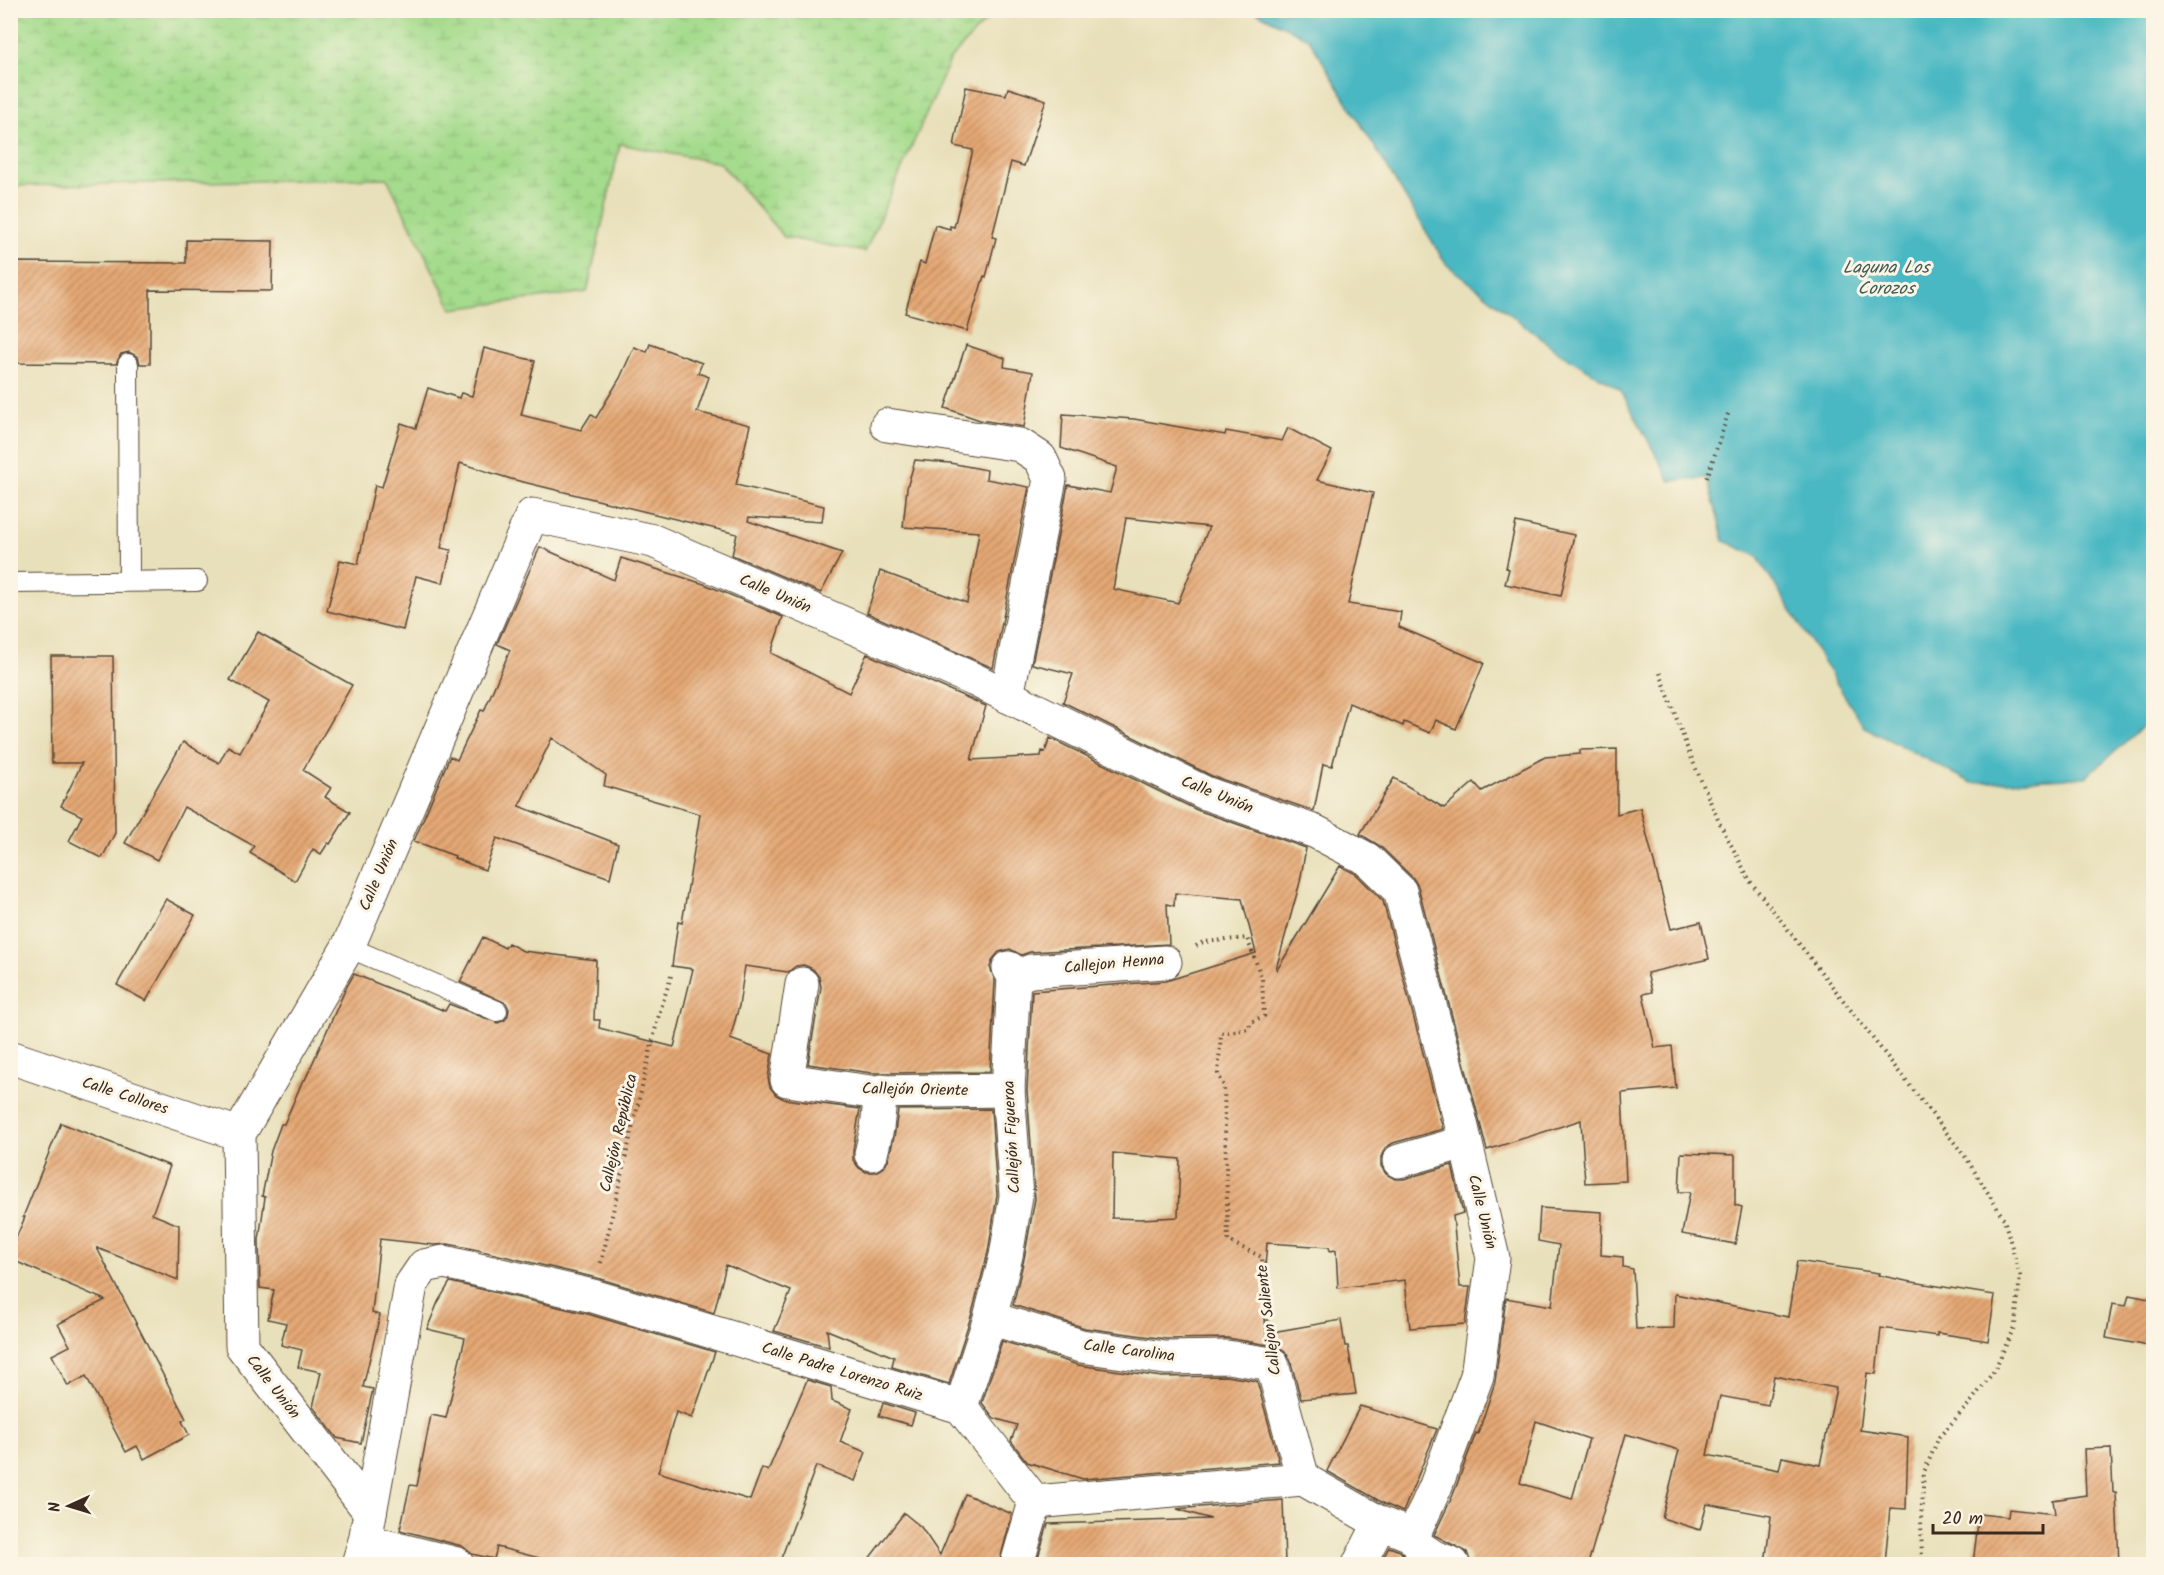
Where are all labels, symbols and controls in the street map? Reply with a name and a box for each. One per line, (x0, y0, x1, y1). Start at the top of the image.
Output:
water label: Laguna Los Corozos (1843, 254, 1932, 304)
street label: Calle Unión (735, 568, 815, 620)
street label: Calle Unión (1177, 769, 1257, 821)
street label: Calle Unión (353, 835, 405, 915)
street label: Callejon Henna (1063, 947, 1165, 981)
street label: Calle Collores (78, 1070, 172, 1122)
street label: Callejón República (593, 1071, 645, 1195)
street label: Callejón Oriente (862, 1077, 968, 1103)
street label: Callejón Figueroa (997, 1080, 1027, 1194)
street label: Calle Unión (1461, 1172, 1503, 1252)
street label: Callejon Saliente (1250, 1263, 1288, 1377)
street label: Calle Carolina (1082, 1333, 1176, 1369)
street label: Calle Padre Lorenzo Ruiz (758, 1336, 926, 1408)
street label: Calle Unión (240, 1349, 306, 1425)
north arrow (39, 1476, 99, 1536)
scale bar (1933, 1497, 2042, 1535)
text: N (43, 1501, 68, 1513)
text: 20 m (1942, 1505, 1983, 1534)

